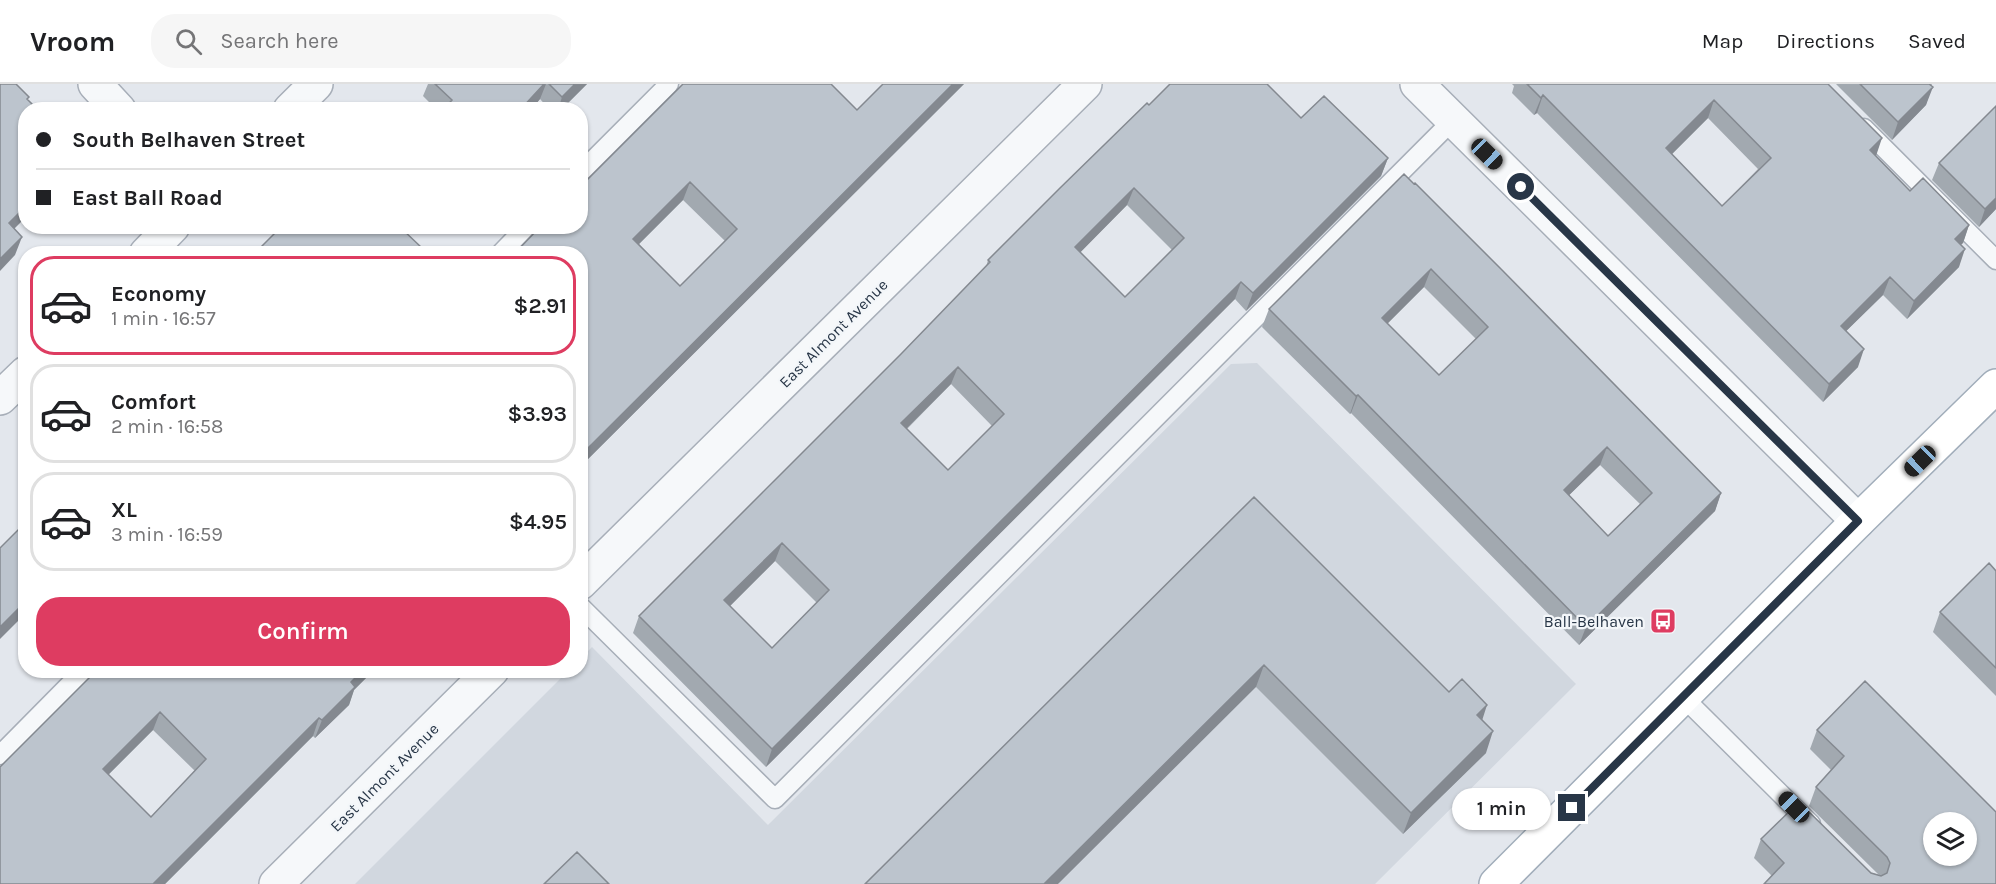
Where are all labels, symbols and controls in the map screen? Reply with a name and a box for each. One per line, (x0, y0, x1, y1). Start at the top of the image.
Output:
search box (151, 14, 571, 68)
text: Vroom (30, 25, 115, 58)
icon: search (172, 25, 205, 58)
text: Search here (220, 28, 339, 54)
text: Map (1702, 29, 1743, 53)
text: Directions (1776, 29, 1875, 53)
text: Saved (1908, 29, 1966, 53)
text: South Belhaven Street (72, 127, 305, 153)
car (1468, 135, 1506, 173)
route start (1507, 173, 1534, 200)
text: East Ball Road (72, 185, 223, 211)
street label: East Almont Avenue (775, 275, 892, 392)
icon: car (39, 279, 93, 333)
text: Economy (111, 281, 206, 307)
text: $2.91 (514, 293, 567, 319)
text: 1 min · 16:57 (111, 307, 216, 330)
icon: car (39, 387, 93, 441)
text: Comfort (111, 389, 196, 415)
text: $3.93 (507, 401, 567, 427)
text: 2 min · 16:58 (111, 415, 223, 438)
car (1901, 442, 1939, 480)
icon: car (39, 495, 93, 549)
text: XL (111, 497, 137, 523)
text: $4.95 (509, 509, 567, 535)
text: 3 min · 16:59 (111, 523, 223, 546)
button: Confirm (36, 597, 570, 666)
bus stop icon: Ball-Belhaven (1648, 606, 1678, 636)
place label: Ball-Belhaven (1544, 612, 1644, 631)
street label: East Almont Avenue (326, 719, 443, 836)
callout: 1 min (1452, 787, 1551, 829)
car (1775, 788, 1813, 826)
route end (1558, 794, 1585, 821)
text: 1 min (1477, 797, 1526, 820)
map controls (1923, 812, 1977, 866)
button: layers (1923, 812, 1977, 866)

